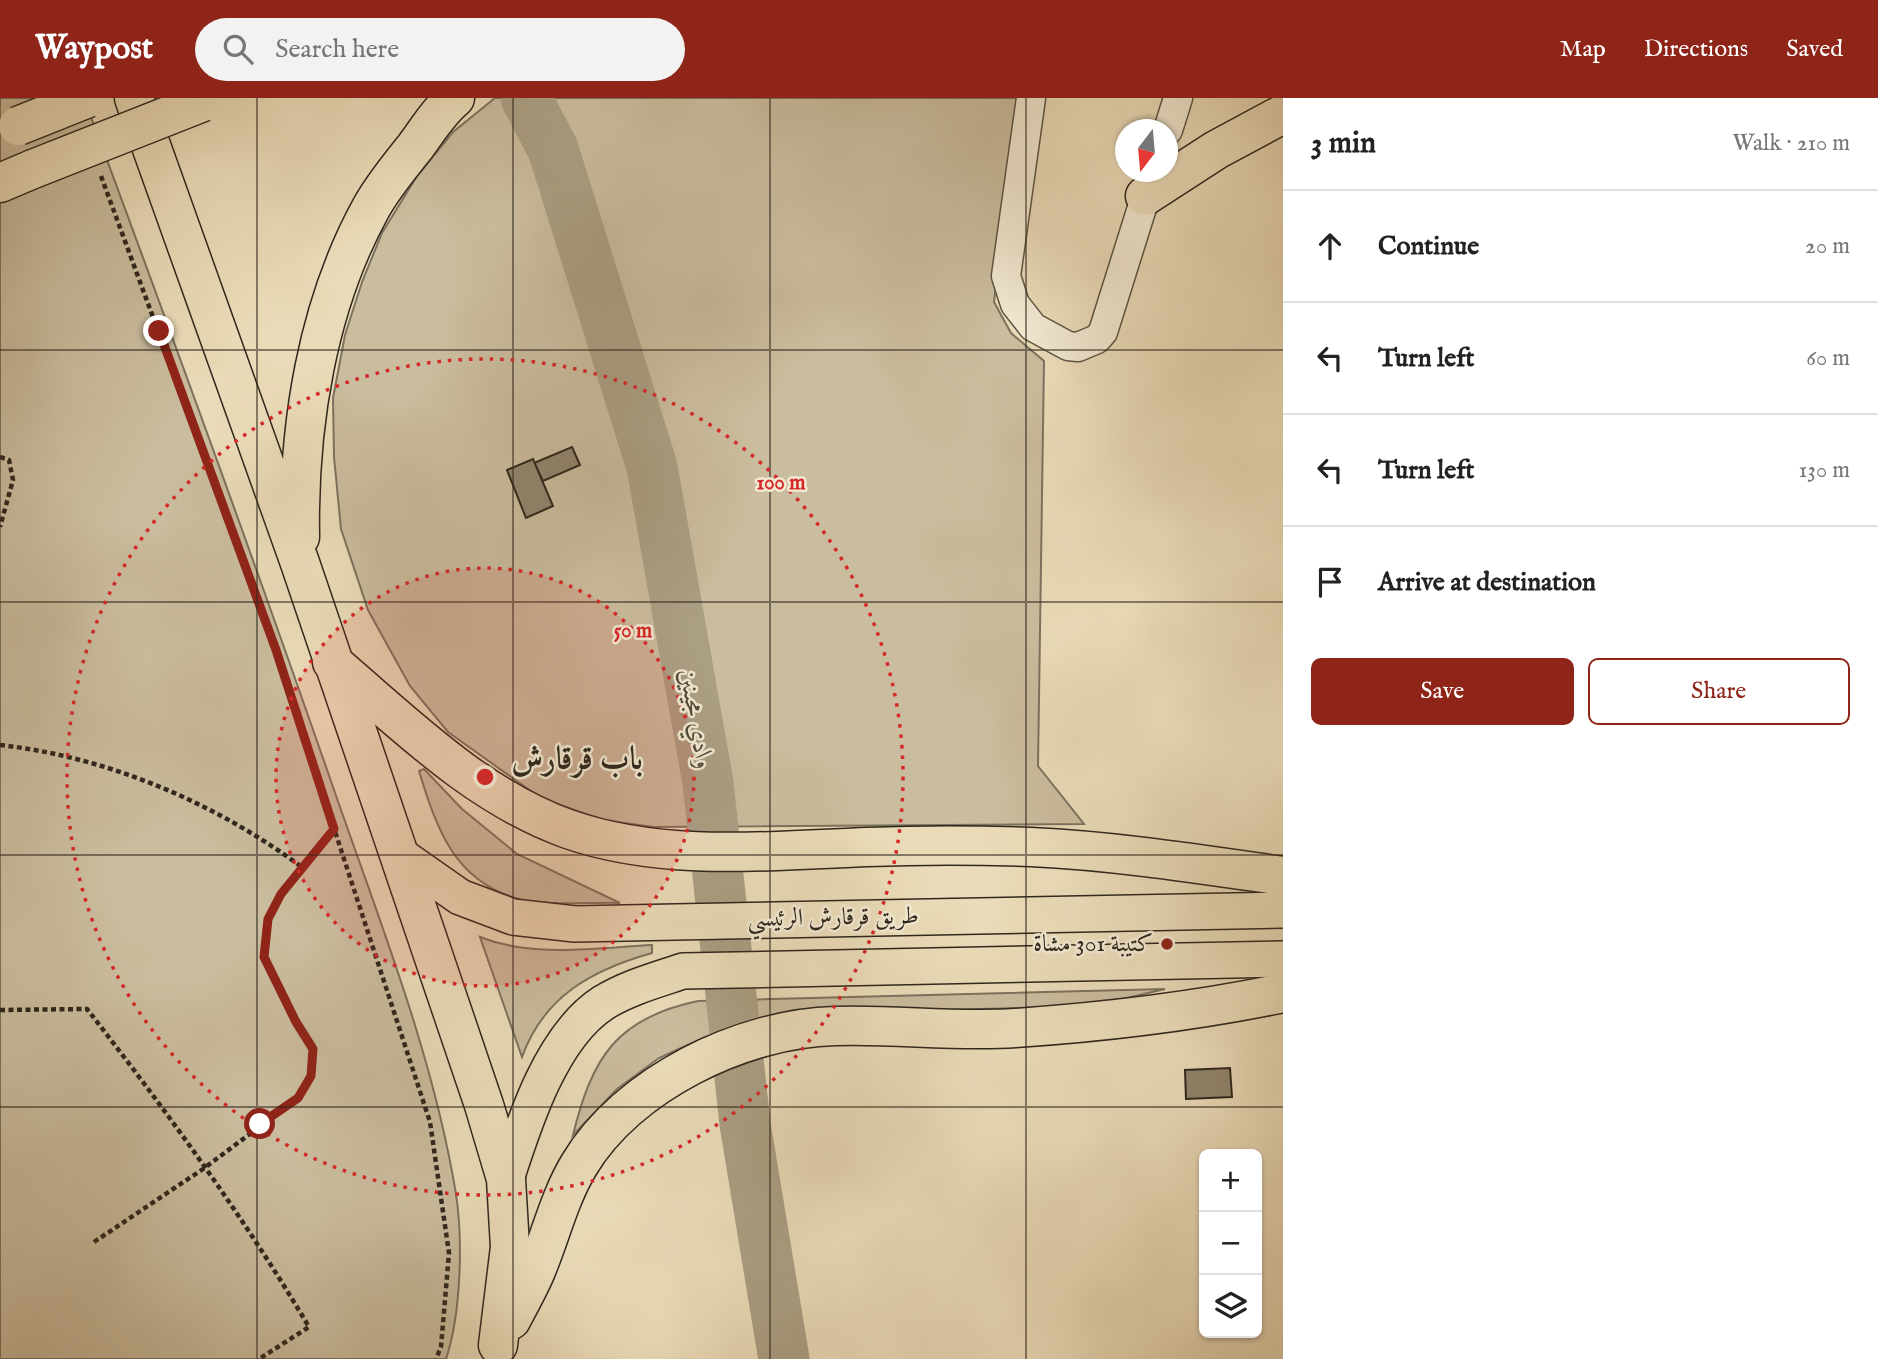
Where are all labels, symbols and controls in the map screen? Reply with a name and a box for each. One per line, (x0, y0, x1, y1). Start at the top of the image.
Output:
search box (195, 18, 685, 81)
text: Waypost (35, 28, 153, 70)
icon: search (219, 30, 257, 68)
text: Search here (275, 33, 399, 66)
text: Map (1560, 34, 1606, 65)
text: Directions (1644, 34, 1748, 65)
text: Saved (1786, 34, 1843, 65)
north arrow (1115, 119, 1178, 182)
text: 3 min (1311, 125, 1376, 163)
text: Walk · 210 m (1733, 129, 1850, 158)
icon: ahead (1311, 227, 1349, 265)
text: Continue (1378, 230, 1479, 263)
text: 20 m (1805, 232, 1850, 261)
route end (143, 315, 174, 346)
icon: left (1311, 339, 1349, 377)
text: Turn left (1378, 342, 1475, 375)
text: 60 m (1806, 344, 1850, 373)
icon: left (1311, 451, 1349, 489)
text: Turn left (1378, 454, 1475, 487)
text: 130 m (1799, 456, 1850, 485)
text: 100 m (756, 470, 806, 497)
icon: arrive (1311, 563, 1349, 601)
text: Arrive at destination (1378, 566, 1596, 599)
text: 50 m (614, 618, 653, 645)
button: Save (1311, 658, 1574, 725)
button: Share (1588, 658, 1850, 725)
water label: وادي مجينين (668, 666, 721, 772)
district label: باب قرقارش (511, 740, 643, 781)
centre of rings (473, 765, 497, 789)
street label: طريق قرقارش الرئيسي (747, 901, 919, 940)
place label: كتيبة 301 مشاة (1033, 929, 1153, 960)
marker: كتيبة 301 مشاة (1159, 936, 1175, 952)
route start (244, 1108, 275, 1139)
map controls (1199, 1149, 1262, 1338)
button: + (1199, 1149, 1262, 1212)
button: − (1199, 1212, 1262, 1275)
button: layers (1199, 1275, 1262, 1338)

